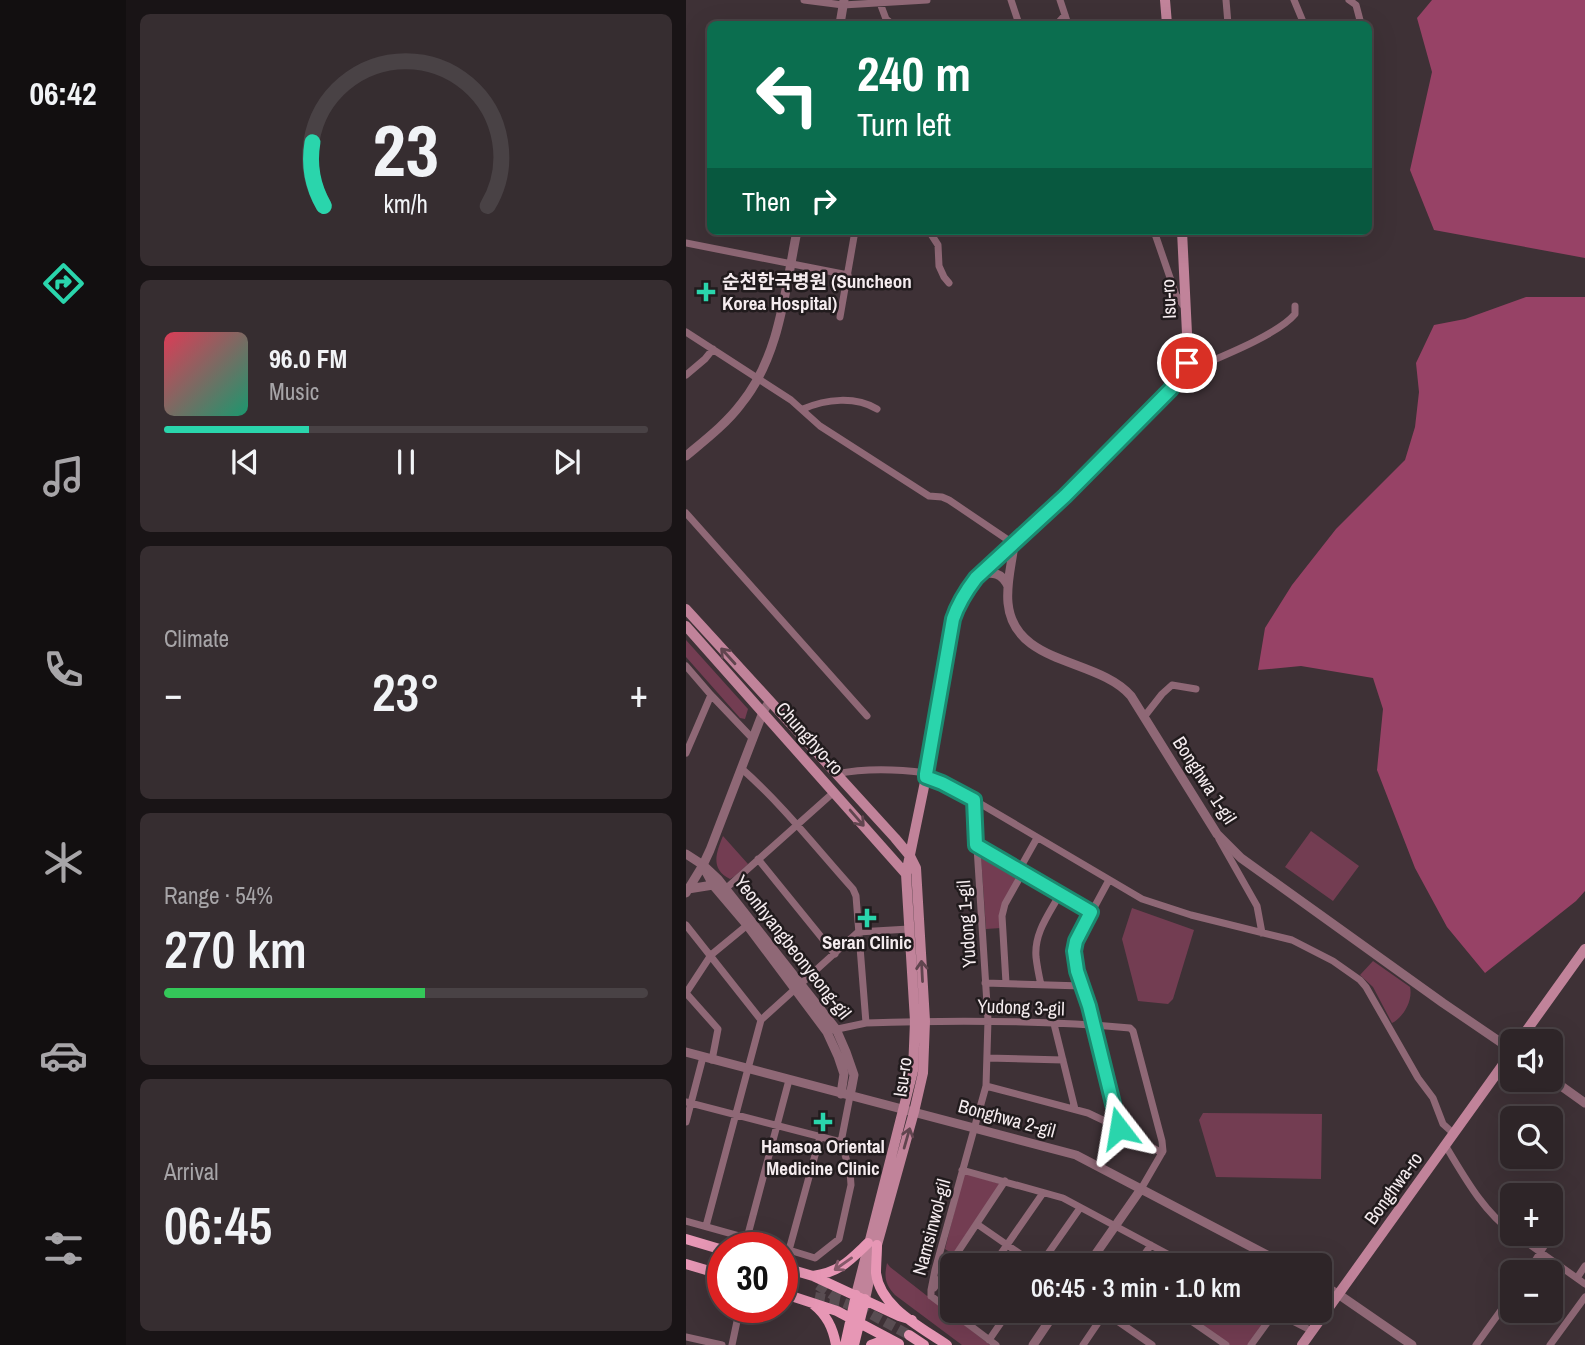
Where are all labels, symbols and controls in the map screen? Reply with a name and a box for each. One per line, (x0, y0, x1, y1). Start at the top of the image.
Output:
text: 240 m (857, 40, 971, 106)
icon: left (742, 49, 833, 140)
text: 06:42 (29, 72, 97, 115)
text: 23 (373, 101, 439, 199)
text: Turn left (857, 103, 951, 146)
icon: right (805, 182, 843, 220)
text: Then (742, 184, 791, 219)
text: km/h (384, 187, 428, 221)
icon: directions (39, 259, 88, 308)
place label: 순천한국병원 (Suncheon Korea Hospital) (722, 268, 912, 316)
street label: Isu-ro (1154, 278, 1182, 320)
marker: 순천한국병원 (Suncheon Korea Hospital) (696, 282, 716, 302)
pin (1157, 333, 1217, 393)
text: 96.0 FM (269, 341, 347, 376)
icon: arrive (1168, 344, 1206, 382)
text: Music (269, 376, 319, 407)
icon: previous (226, 443, 264, 481)
icon: pause (387, 443, 425, 481)
icon: next (548, 443, 586, 481)
icon: music (39, 452, 88, 501)
text: Climate (164, 623, 229, 654)
icon: phone (39, 645, 88, 694)
one-way arrow (720, 647, 736, 665)
text: 23° (372, 657, 440, 727)
text: − (164, 668, 182, 719)
text: + (630, 668, 648, 719)
street label: Chunghyo-ro (770, 696, 850, 780)
street label: Bonghwa 1-gil (1167, 731, 1243, 829)
one-way arrow (849, 809, 865, 827)
icon: climate (39, 838, 88, 887)
street label: Yeonhyangbeonyeong-gil (728, 870, 858, 1024)
street label: Yudong 1-gil (950, 879, 982, 969)
text: Range · 54% (164, 880, 273, 911)
marker: Seran Clinic (857, 908, 877, 928)
text: 270 km (164, 914, 307, 984)
place label: Seran Clinic (822, 929, 912, 955)
one-way arrow (915, 961, 928, 983)
street label: Yudong 3-gil (977, 992, 1065, 1022)
map controls (1500, 1029, 1563, 1323)
button: sound (1500, 1029, 1563, 1092)
icon: car (39, 1031, 88, 1080)
street label: Isu-ro (886, 1055, 918, 1099)
position arrow (1082, 1091, 1156, 1165)
street label: Bonghwa 2-gil (956, 1093, 1058, 1143)
button: search (1500, 1106, 1563, 1169)
marker: Hamsoa Oriental Medicine Clinic (813, 1112, 833, 1132)
one-way arrow (901, 1128, 914, 1150)
place label: Hamsoa Oriental Medicine Clinic (761, 1133, 885, 1181)
street label: Bonghwa-ro (1358, 1146, 1428, 1230)
text: Arrival (164, 1156, 219, 1187)
street label: Namsinwol-gil (906, 1176, 956, 1278)
button: + (1500, 1183, 1563, 1246)
text: 06:45 (164, 1190, 272, 1260)
icon: filters (39, 1224, 88, 1273)
speed limit sign: 30 (707, 1232, 798, 1323)
one-way arrow (834, 1257, 853, 1272)
button: − (1500, 1260, 1563, 1323)
text: 06:45 · 3 min · 1.0 km (1031, 1270, 1241, 1305)

